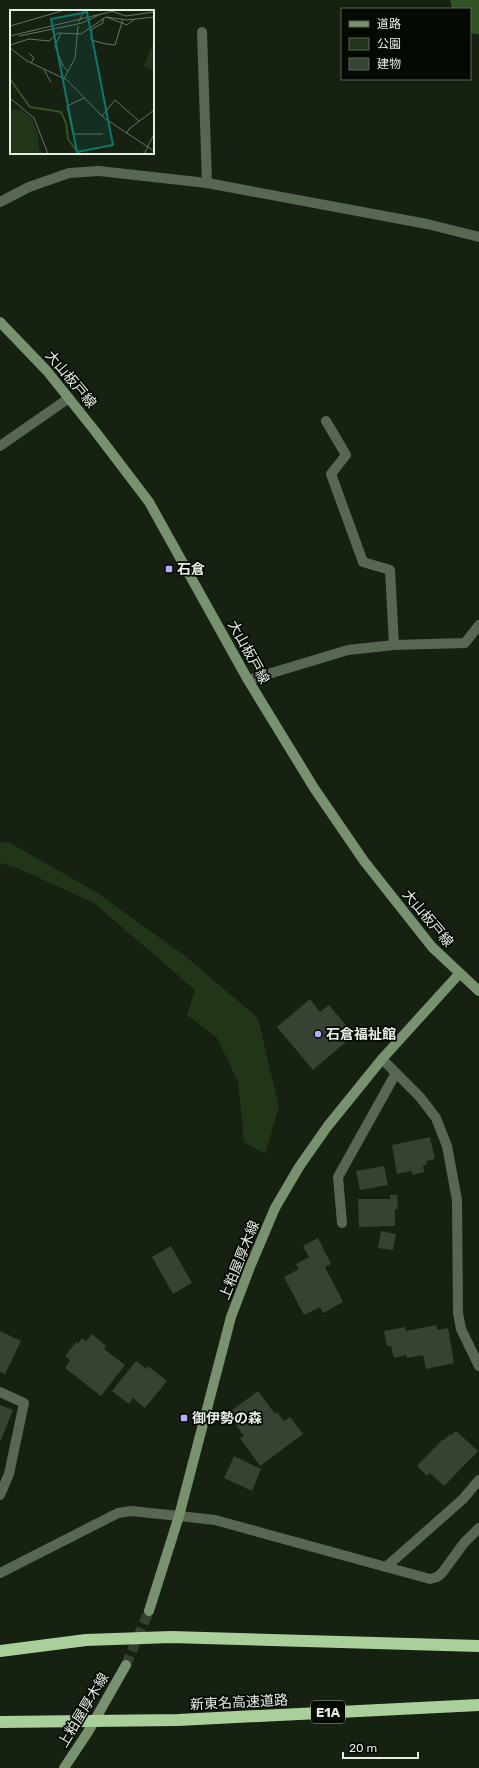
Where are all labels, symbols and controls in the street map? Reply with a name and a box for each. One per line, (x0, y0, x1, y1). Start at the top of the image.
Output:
legend (341, 8, 471, 80)
inset map (10, 10, 154, 154)
text: 道路 (377, 17, 401, 31)
text: 公園 (377, 37, 401, 51)
text: 建物 (377, 57, 401, 71)
street label: 大山板戸線 (42, 347, 100, 412)
place label: 石倉 (177, 561, 205, 578)
marker: 石倉 (164, 564, 174, 574)
street label: 大山板戸線 (224, 618, 273, 687)
street label: 大山板戸線 (399, 886, 457, 951)
place label: 石倉福祉館 (326, 1026, 396, 1043)
marker: 石倉福祉館 (313, 1029, 323, 1039)
street label: 上粕屋厚木線 (216, 1218, 263, 1302)
place label: 御伊勢の森 (192, 1410, 262, 1427)
marker: 御伊勢の森 (179, 1413, 189, 1423)
street label: 上粕屋厚木線 (55, 1670, 112, 1751)
street label: 新東名高速道路 (190, 1691, 288, 1714)
road number: E1A (311, 1701, 345, 1723)
scale bar (343, 1734, 418, 1760)
text: 20 m (349, 1741, 377, 1755)

